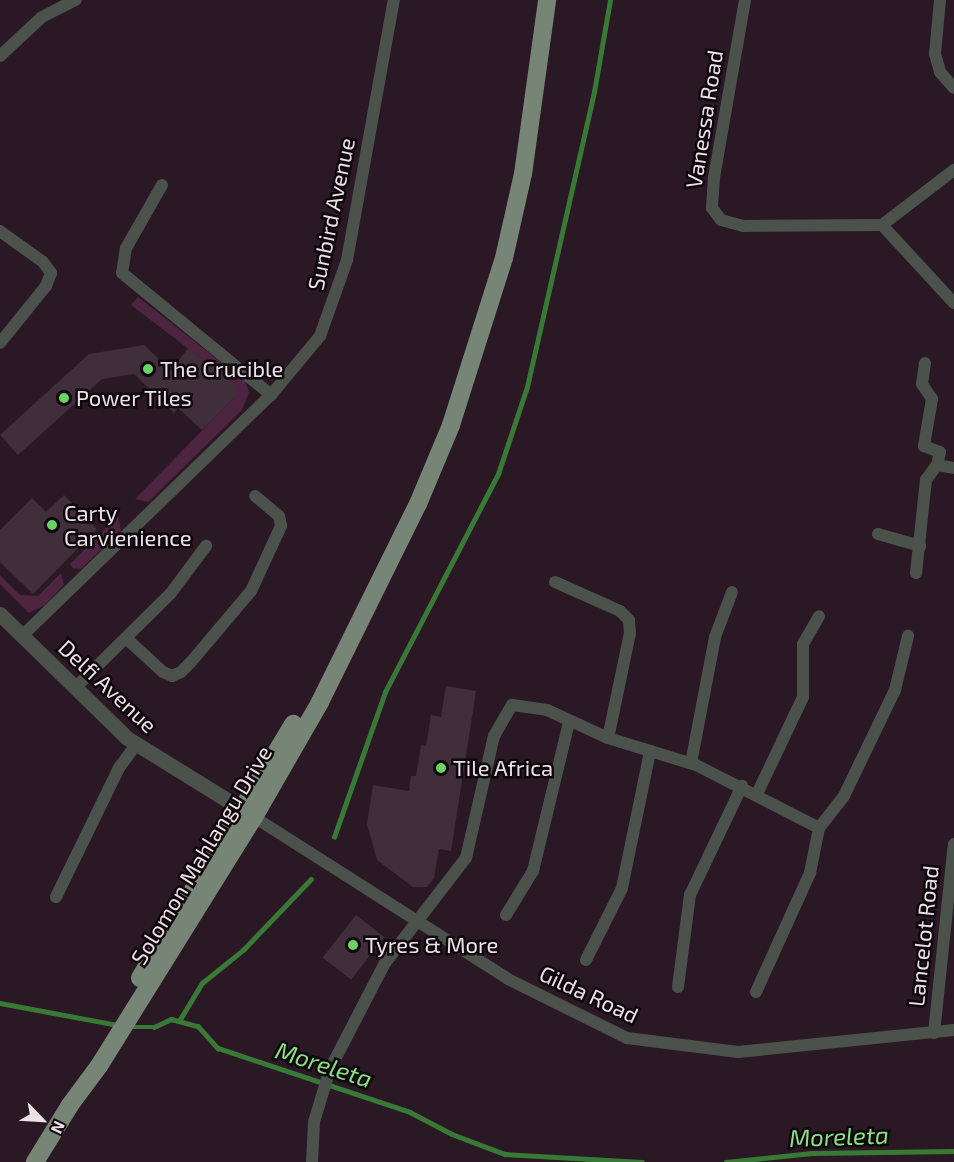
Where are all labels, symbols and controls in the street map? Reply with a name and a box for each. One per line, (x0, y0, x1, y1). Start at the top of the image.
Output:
street label: Vanessa Road (680, 48, 728, 190)
street label: Sunbird Avenue (302, 135, 360, 293)
place label: The Crucible (160, 356, 283, 382)
marker: The Crucible (141, 362, 155, 376)
place label: Power Tiles (76, 385, 193, 411)
marker: Power Tiles (57, 391, 71, 405)
place label: Carty Carvienience (64, 499, 192, 550)
marker: Carty Carvienience (45, 518, 59, 532)
street label: Delfi Avenue (53, 634, 163, 738)
street label: Solomon Mahlangu Drive (125, 741, 277, 969)
place label: Tile Africa (453, 755, 553, 781)
marker: Tile Africa (434, 761, 448, 775)
street label: Lancelot Road (902, 864, 944, 1008)
place label: Tyres & More (365, 932, 498, 958)
marker: Tyres & More (346, 938, 360, 952)
street label: Gilda Road (535, 960, 643, 1028)
water label: Moreleta (272, 1035, 376, 1093)
north arrow (12, 1090, 72, 1150)
text: N (48, 1119, 70, 1137)
water label: Moreleta (789, 1120, 889, 1152)

